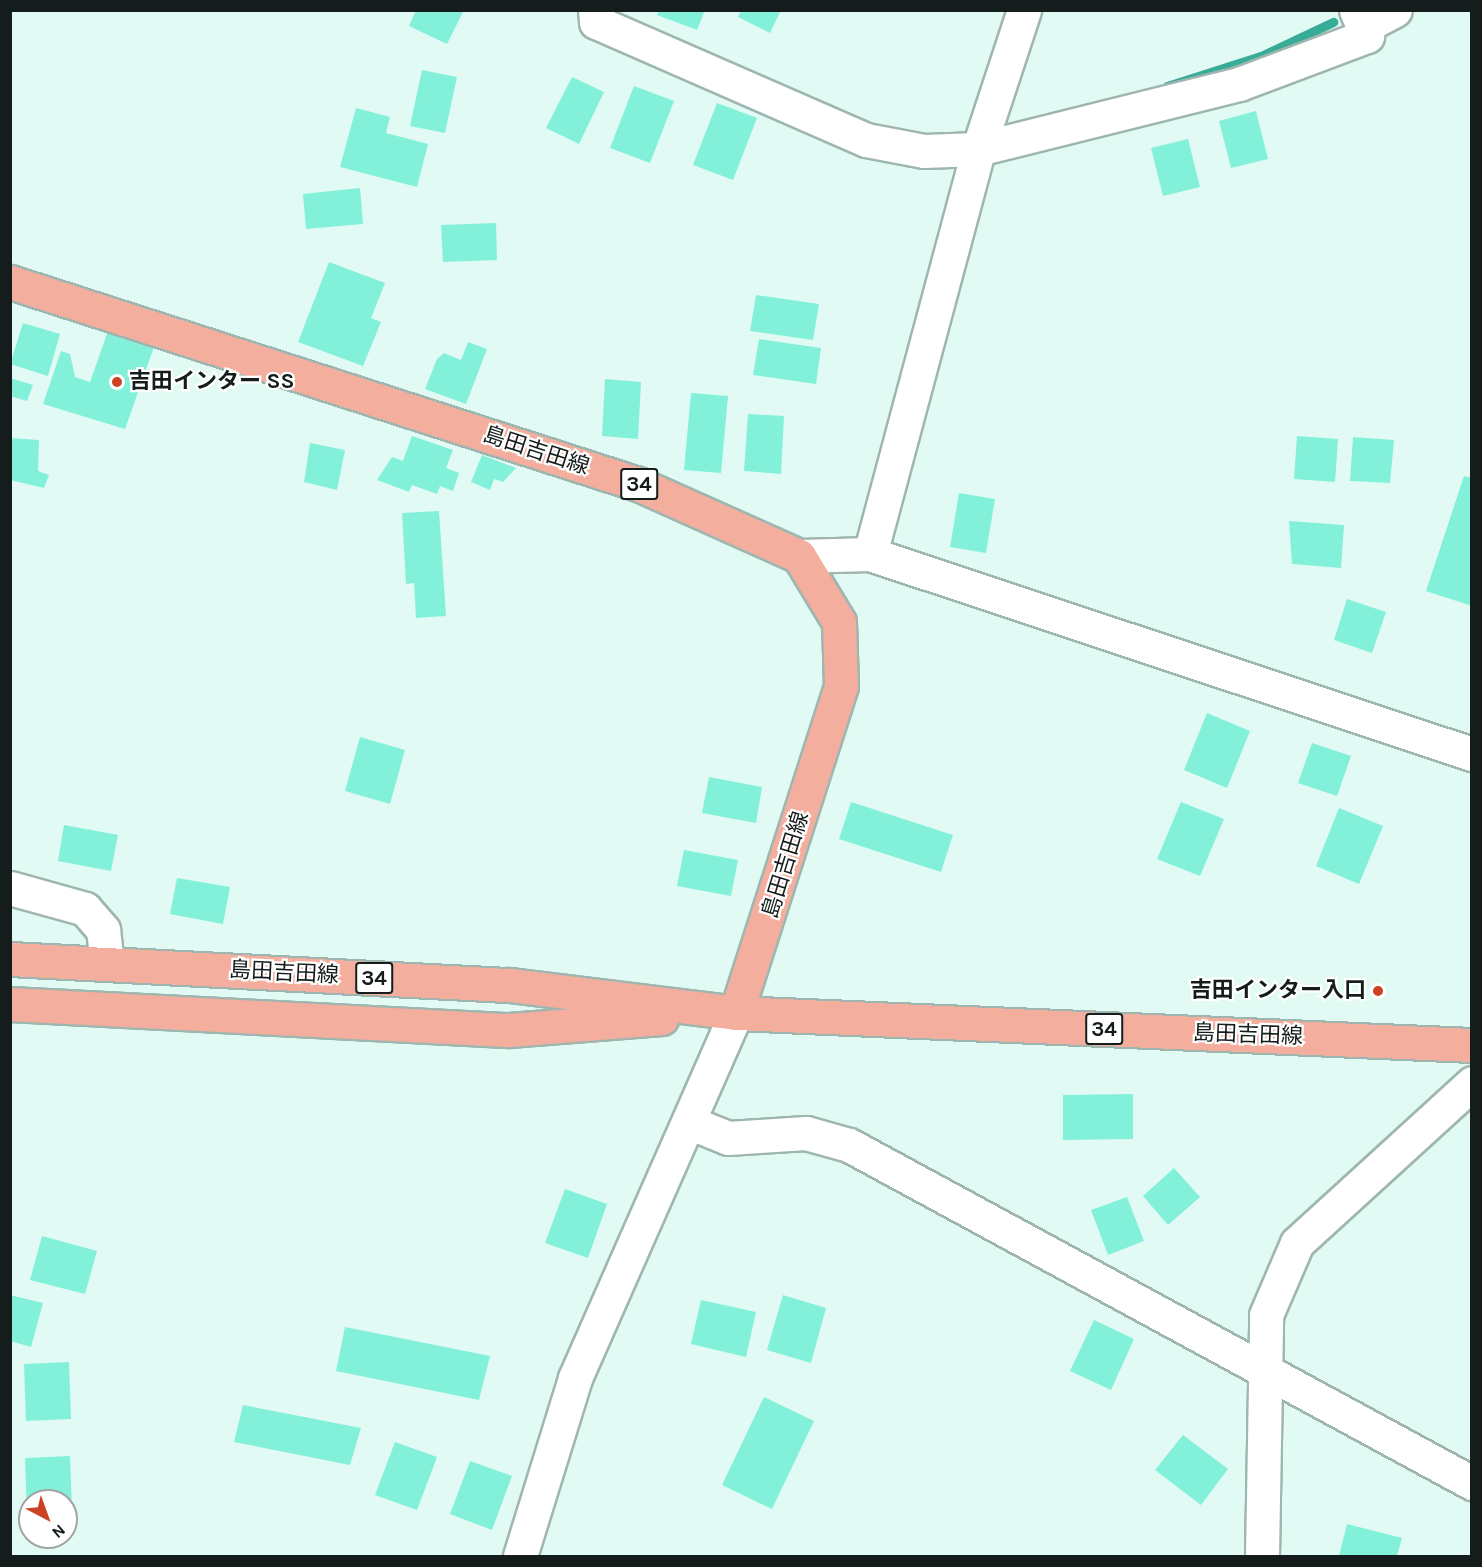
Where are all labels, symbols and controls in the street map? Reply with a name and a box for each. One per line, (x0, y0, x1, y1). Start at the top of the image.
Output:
place label: 吉田インター SS (129, 369, 295, 395)
marker: 吉田インター SS (110, 375, 124, 389)
street label: 島田吉田線 (480, 421, 592, 481)
road number: 34 (620, 466, 658, 502)
street label: 島田吉田線 (757, 809, 815, 921)
street label: 島田吉田線 (228, 957, 340, 989)
road number: 34 (354, 960, 394, 996)
place label: 吉田インター入口 (1190, 978, 1366, 1004)
marker: 吉田インター入口 (1371, 984, 1385, 998)
road number: 34 (1084, 1011, 1124, 1047)
street label: 島田吉田線 (1193, 1020, 1303, 1050)
north arrow (18, 1489, 78, 1549)
text: N (48, 1521, 69, 1542)

